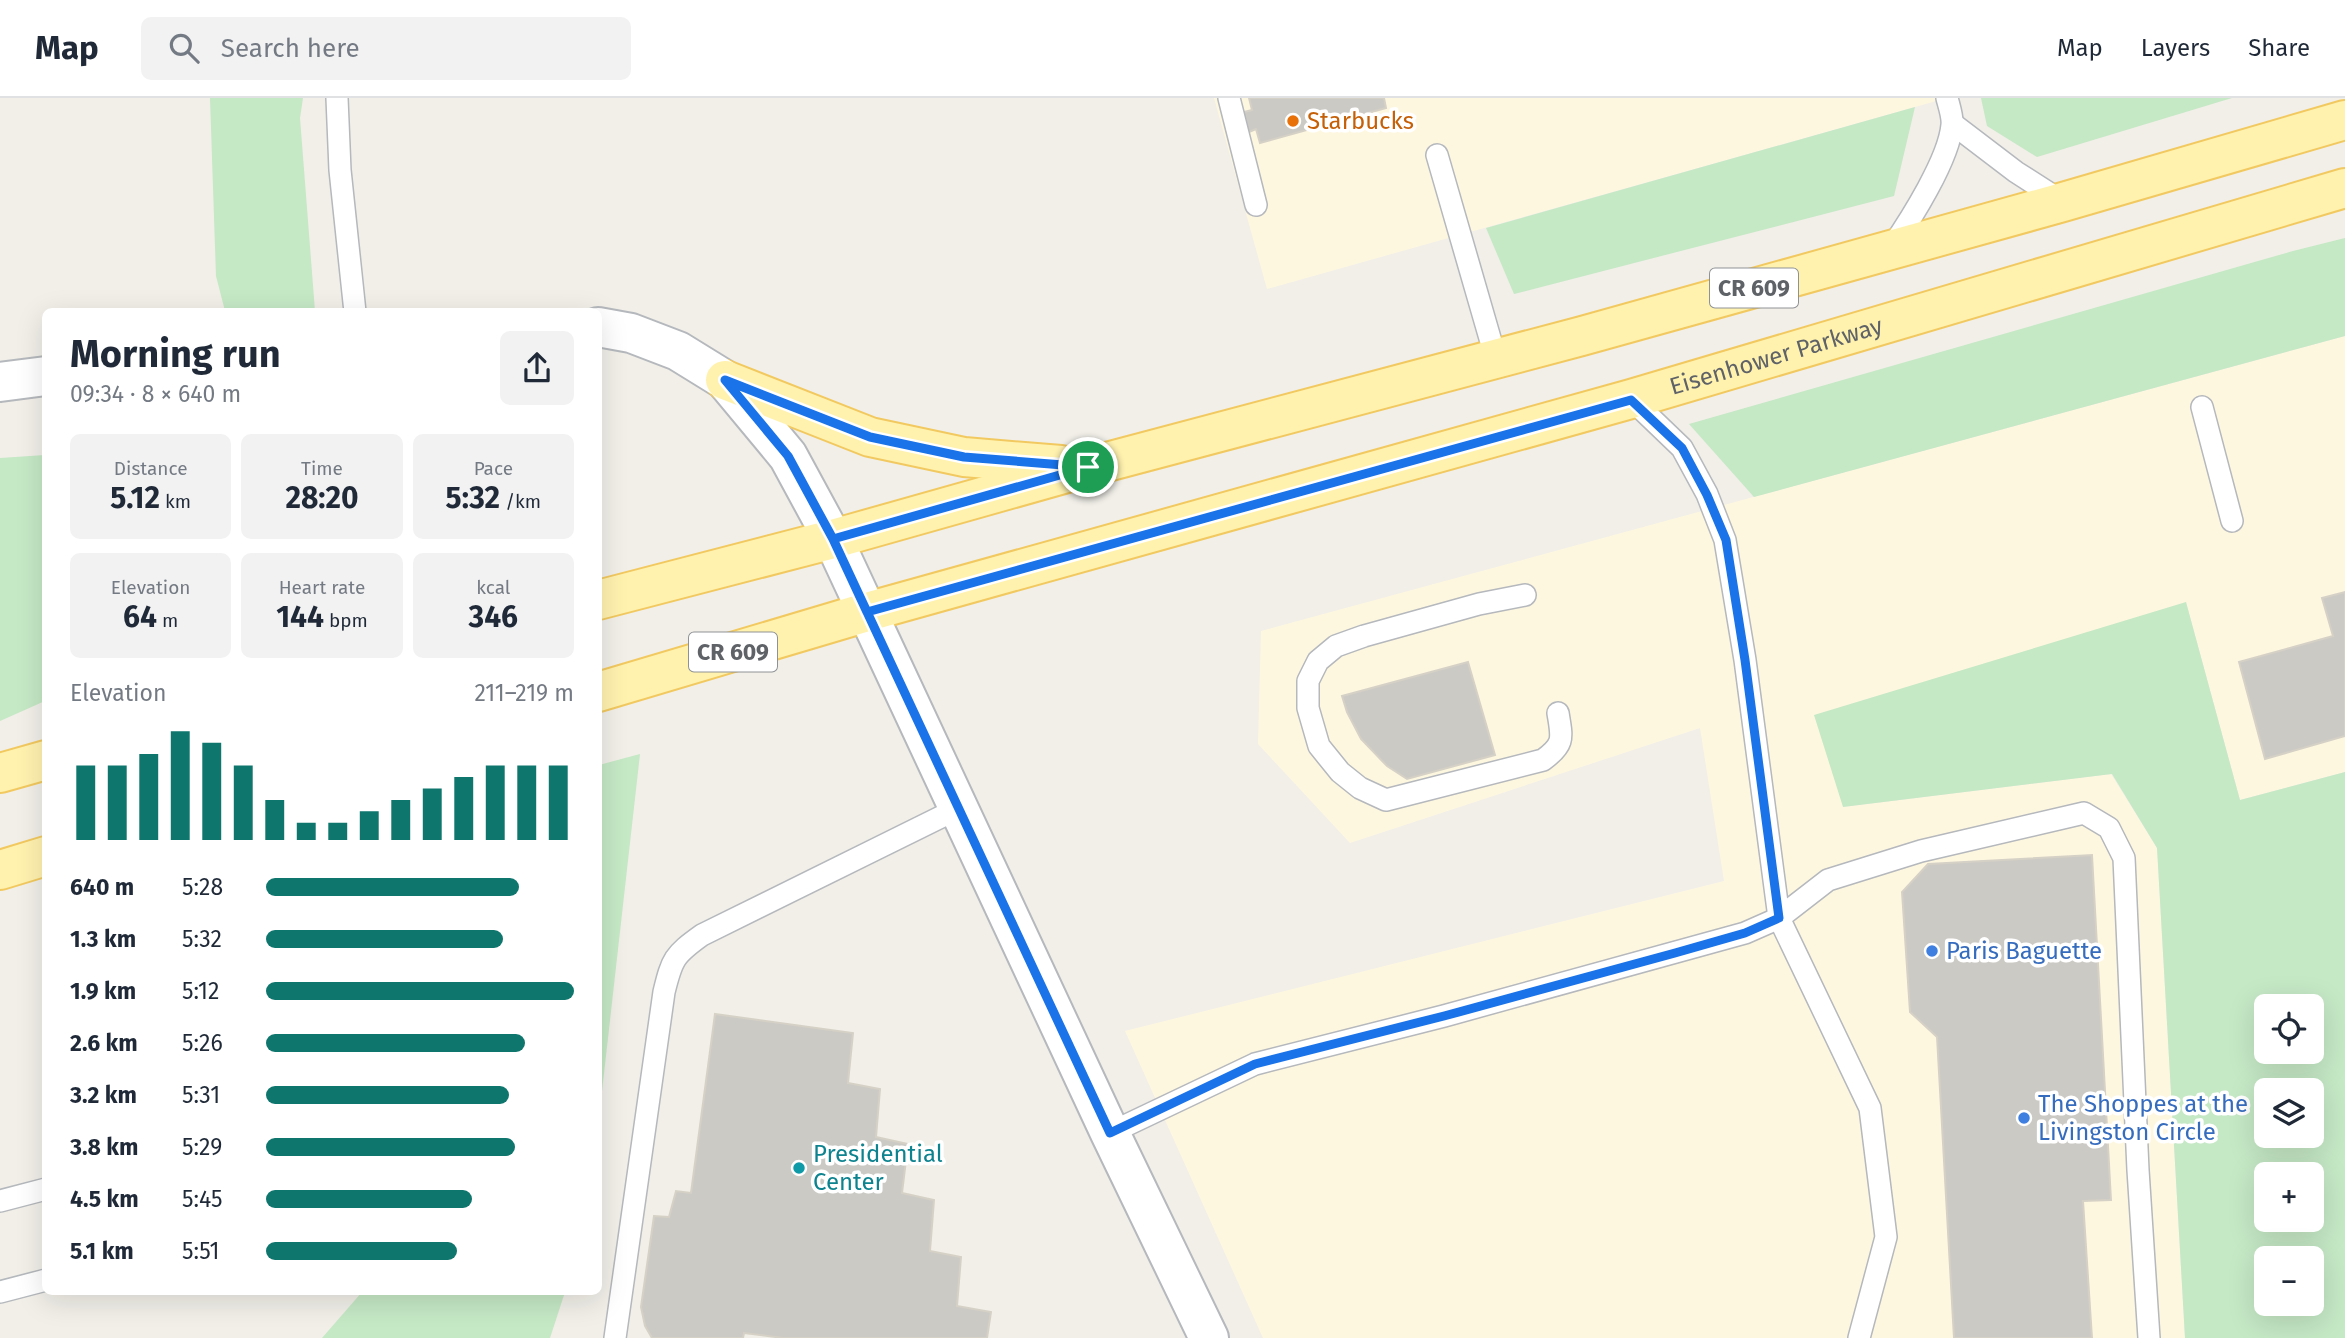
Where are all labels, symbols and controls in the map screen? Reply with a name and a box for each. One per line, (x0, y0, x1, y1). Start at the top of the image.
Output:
search box (141, 17, 631, 80)
text: Map (35, 28, 99, 68)
icon: search (165, 29, 203, 67)
text: Search here (221, 33, 360, 64)
text: Map (2057, 34, 2103, 62)
text: Layers (2141, 34, 2210, 62)
text: Share (2248, 34, 2310, 62)
place label: Starbucks (1307, 107, 1414, 135)
marker: Starbucks (1285, 113, 1301, 129)
road number: CR 609 (1710, 268, 1798, 308)
street label: Eisenhower Parkway (1666, 311, 1886, 401)
text: Morning run (70, 331, 281, 377)
button: share (500, 331, 574, 405)
text: 09:34 · 8 × 640 m (70, 380, 241, 408)
pin (1058, 437, 1118, 497)
icon: arrive (1069, 448, 1107, 486)
text: Distance (114, 457, 188, 480)
text: Time (301, 457, 343, 480)
text: Pace (474, 457, 513, 480)
text: 5.12 (110, 480, 160, 516)
text: 28:20 (285, 480, 359, 516)
text: 5:32 (446, 480, 500, 516)
text: km (160, 490, 191, 513)
text: /km (500, 490, 541, 513)
text: Elevation (111, 576, 190, 599)
text: Heart rate (279, 576, 365, 599)
text: kcal (476, 576, 510, 599)
text: 64 (123, 599, 157, 635)
text: 144 (276, 599, 324, 635)
text: 346 (469, 599, 518, 635)
text: m (157, 609, 178, 632)
text: bpm (324, 609, 368, 632)
road number: CR 609 (689, 632, 777, 672)
text: Elevation (70, 679, 166, 707)
text: 211–219 m (474, 679, 574, 707)
text: 640 m (70, 873, 134, 901)
text: 5:28 (182, 873, 223, 901)
text: 1.3 km (70, 925, 136, 953)
text: 5:32 (182, 925, 222, 953)
place label: Paris Baguette (1946, 937, 2102, 965)
marker: Paris Baguette (1924, 943, 1940, 959)
text: 1.9 km (70, 977, 136, 1005)
text: 5:12 (182, 977, 219, 1005)
map controls (2254, 994, 2324, 1316)
button: locate (2254, 994, 2324, 1064)
text: 2.6 km (70, 1029, 138, 1057)
text: 5:26 (182, 1029, 223, 1057)
button: layers (2254, 1078, 2324, 1148)
text: 3.2 km (70, 1081, 137, 1109)
text: 5:31 (182, 1081, 220, 1109)
place label: The Shoppes at the Livingston Circle (2038, 1090, 2248, 1146)
marker: The Shoppes at the Livingston Circle (2016, 1110, 2032, 1126)
text: 3.8 km (70, 1133, 138, 1161)
text: 5:29 (182, 1133, 222, 1161)
place label: Presidential Center (813, 1140, 943, 1196)
marker: Presidential Center (791, 1160, 807, 1176)
button: + (2254, 1162, 2324, 1232)
text: 4.5 km (70, 1185, 139, 1213)
text: 5:45 (182, 1185, 222, 1213)
text: 5.1 km (70, 1237, 134, 1265)
text: 5:51 (182, 1237, 219, 1265)
button: − (2254, 1246, 2324, 1316)

